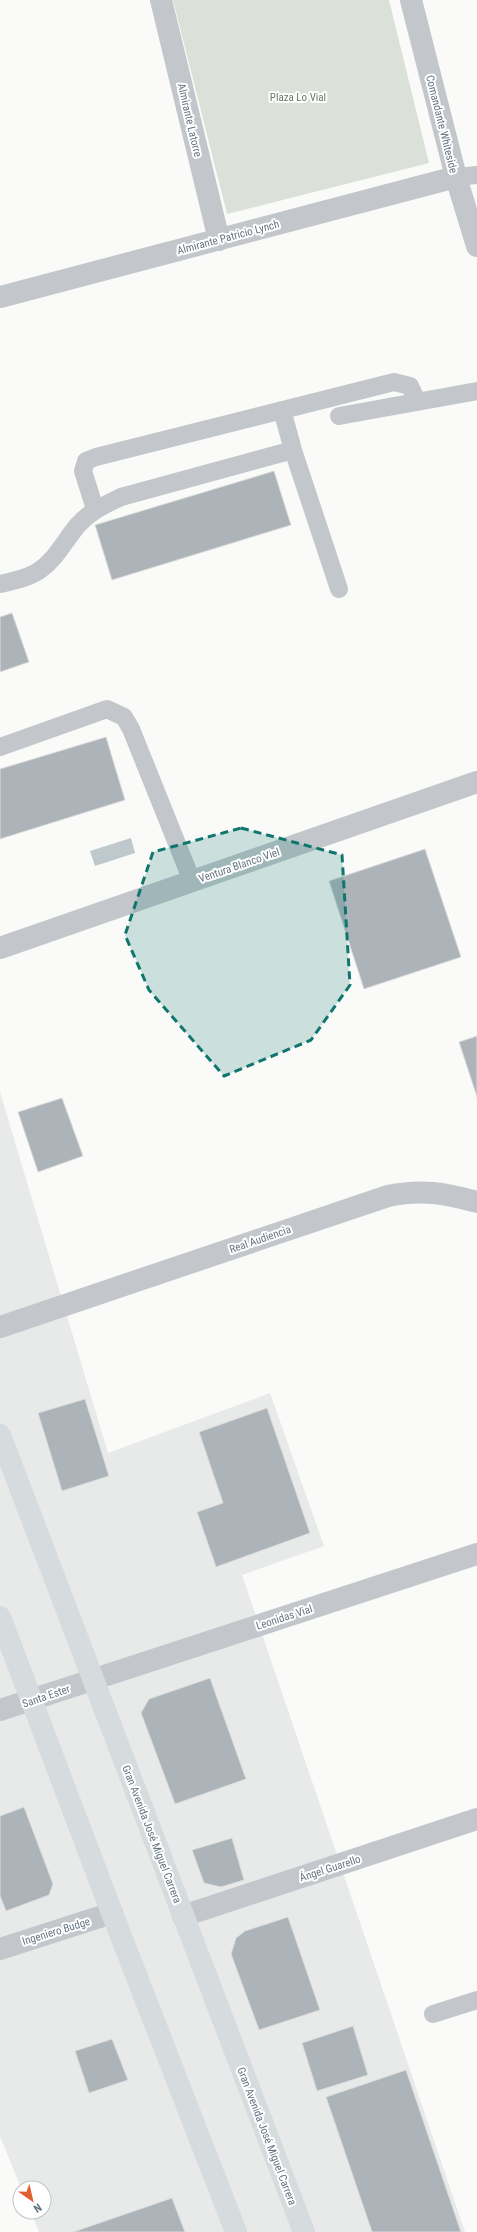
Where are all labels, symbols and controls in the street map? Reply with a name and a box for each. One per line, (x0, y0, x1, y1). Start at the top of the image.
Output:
street label: Comandante Whiteside (423, 74, 460, 174)
street label: Almirante Latorre (175, 82, 204, 158)
park label: Plaza Lo Vial (270, 91, 326, 104)
street label: Almirante Patricio Lynch (176, 218, 281, 257)
street label: Ventura Blanco Viel (197, 846, 281, 885)
street label: Real Audiencia (228, 1223, 293, 1256)
street label: Leonidas Vial (254, 1602, 314, 1633)
street label: Santa Ester (21, 1682, 72, 1711)
street label: Gran Avenida José Miguel Carrera (119, 1763, 184, 1905)
street label: Ángel Guarello (298, 1852, 363, 1884)
street label: Ingeniero Budge (21, 1915, 92, 1948)
street label: Gran Avenida José Miguel Carrera (234, 2065, 299, 2207)
north arrow (12, 2180, 52, 2220)
text: N (31, 2201, 44, 2215)

